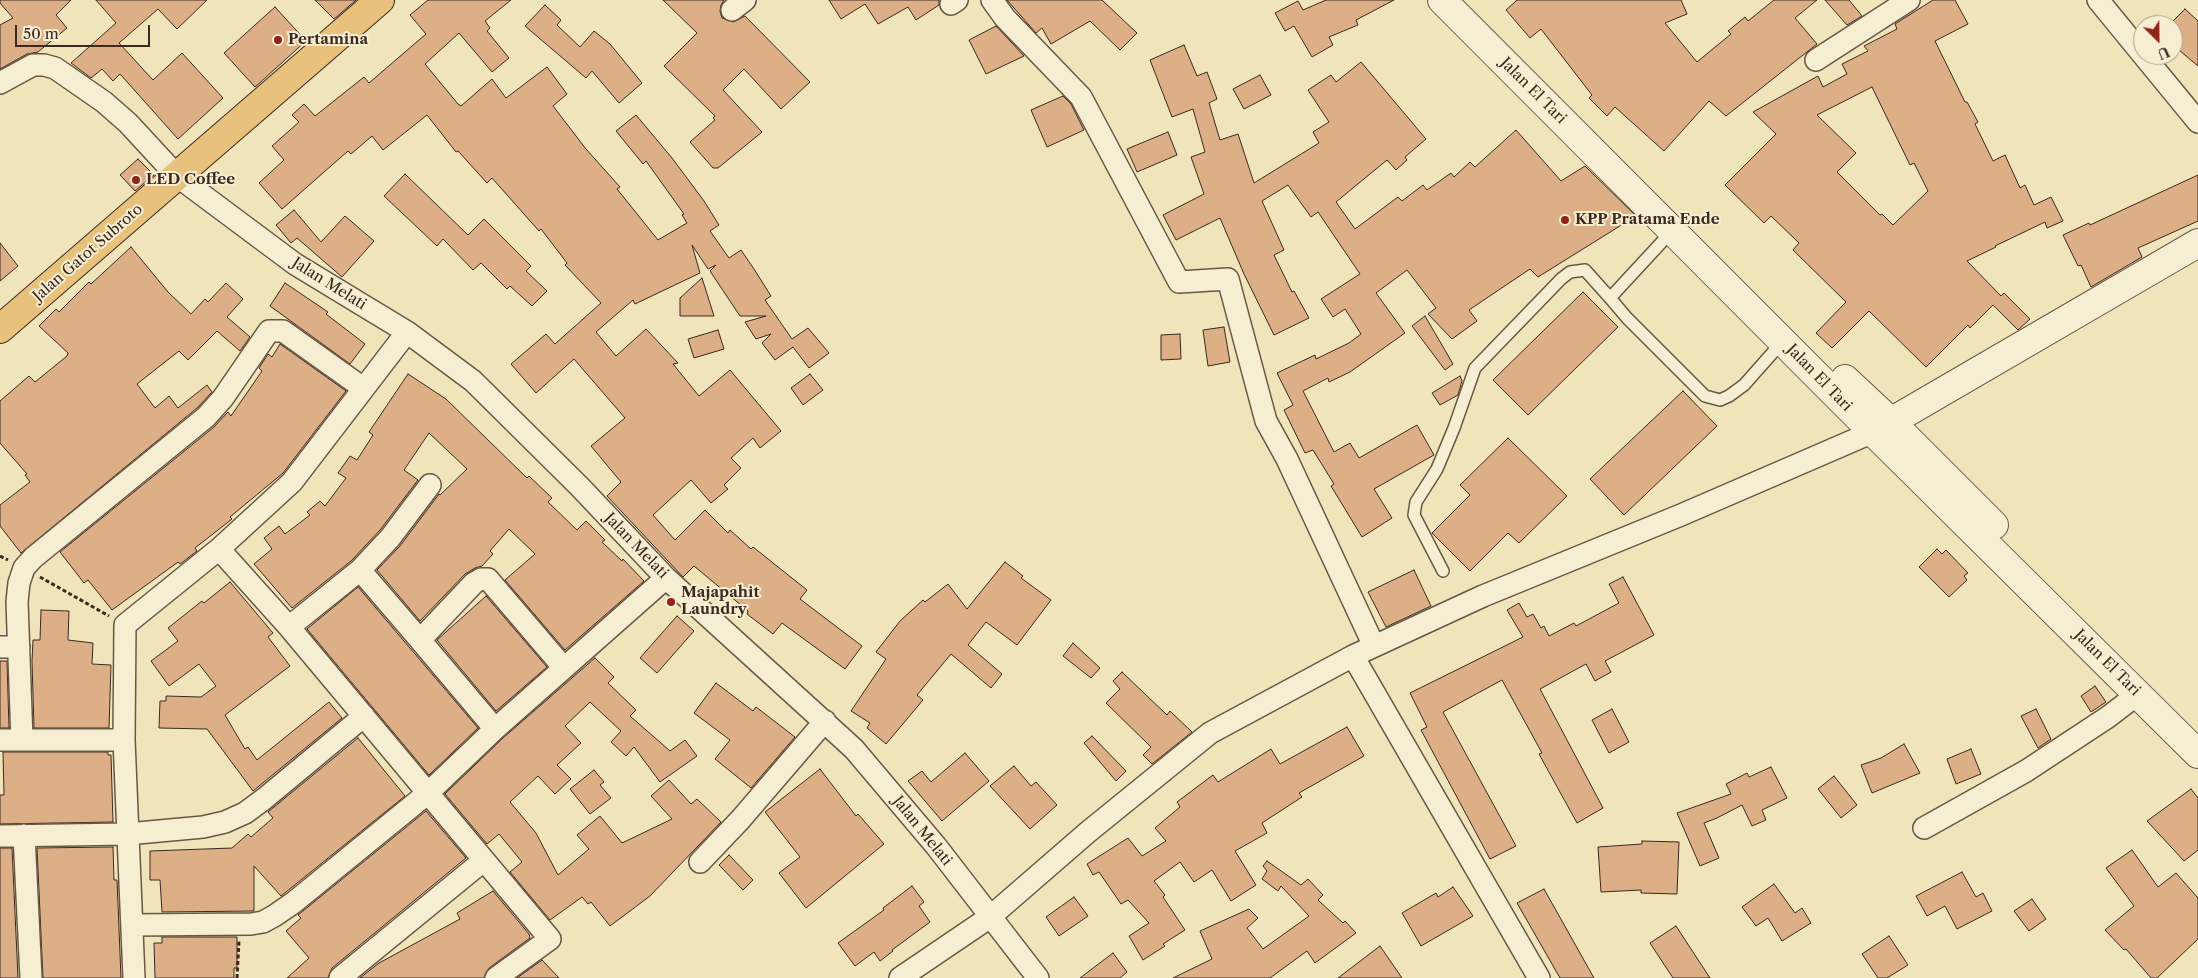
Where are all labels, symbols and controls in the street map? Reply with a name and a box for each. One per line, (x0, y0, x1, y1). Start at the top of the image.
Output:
scale bar (18, 15, 152, 47)
north arrow (2133, 15, 2183, 65)
text: 50 m (23, 24, 59, 43)
place label: Pertamina (288, 31, 368, 49)
marker: Pertamina (272, 34, 284, 46)
text: U (2155, 42, 2172, 63)
street label: Jalan El Tari (1496, 54, 1570, 128)
place label: LED Coffee (146, 171, 235, 189)
marker: LED Coffee (130, 174, 142, 186)
street label: Jalan Gatot Subroto (29, 200, 147, 306)
place label: KPP Pratama Ende (1575, 211, 1720, 229)
marker: KPP Pratama Ende (1559, 214, 1571, 226)
street label: Jalan Melati (289, 254, 369, 314)
street label: Jalan El Tari (1783, 341, 1855, 415)
street label: Jalan Melati (600, 509, 672, 583)
place label: Majapahit Laundry (681, 584, 759, 619)
marker: Majapahit Laundry (665, 596, 677, 608)
street label: Jalan El Tari (2070, 626, 2144, 700)
street label: Jalan Melati (889, 793, 955, 869)

